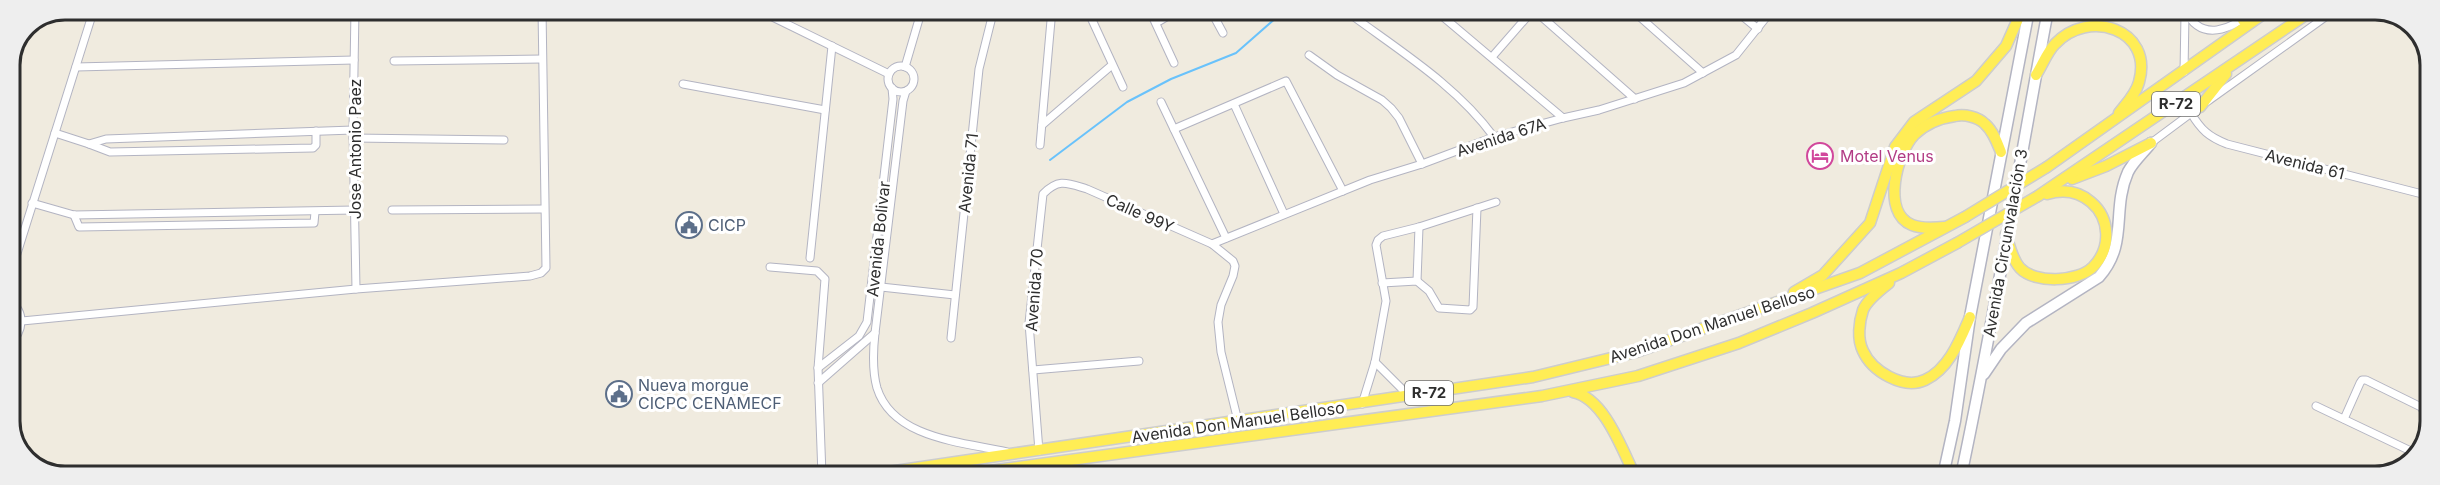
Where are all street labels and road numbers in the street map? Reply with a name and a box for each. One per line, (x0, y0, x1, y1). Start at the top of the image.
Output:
street label: Jose Antonio Paez (345, 79, 365, 219)
road number: R-72 (2152, 92, 2200, 116)
street label: Avenida 67A (1454, 113, 1548, 161)
street label: Avenida 71 (954, 132, 982, 214)
street label: Avenida 61 (2263, 144, 2347, 184)
street label: Avenida Circunvalación 3 (1979, 147, 2031, 339)
street label: Avenida Bolivar (862, 180, 894, 298)
street label: Calle 99Y (1103, 189, 1177, 237)
street label: Avenida 70 (1021, 248, 1047, 332)
street label: Avenida Don Manuel Belloso (1607, 281, 1817, 367)
road number: R-72 (1405, 381, 1453, 405)
street label: Avenida Don Manuel Belloso (1130, 397, 1346, 447)

